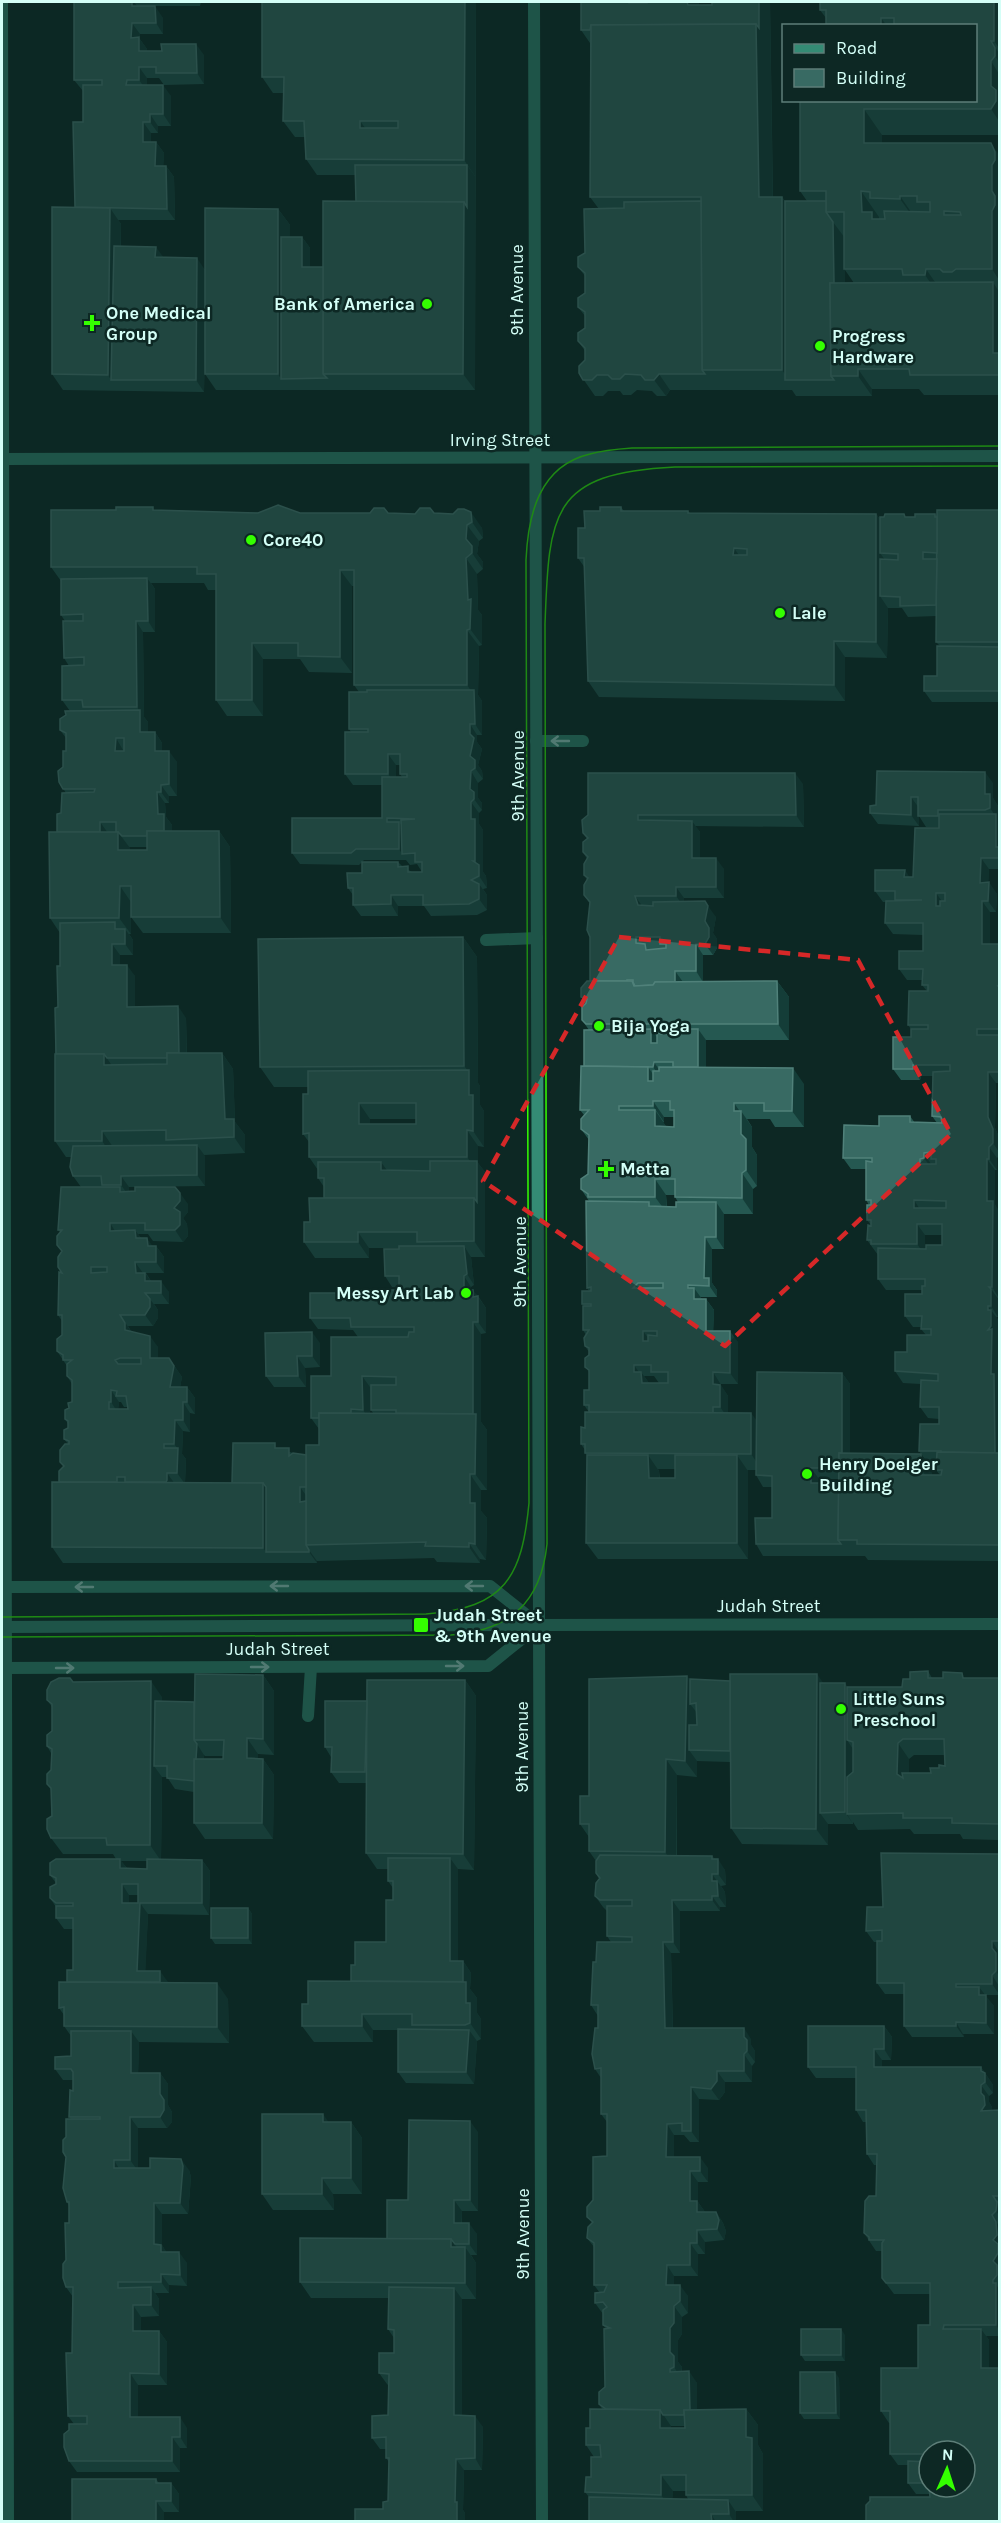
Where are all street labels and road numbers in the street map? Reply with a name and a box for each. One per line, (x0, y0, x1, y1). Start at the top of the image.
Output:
street label: 9th Avenue (506, 244, 528, 336)
street label: Irving Street (450, 429, 551, 451)
street label: 9th Avenue (507, 730, 529, 822)
street label: 9th Avenue (509, 1216, 531, 1308)
street label: Judah Street (717, 1595, 821, 1617)
street label: Judah Street (226, 1638, 330, 1660)
street label: 9th Avenue (511, 1701, 533, 1793)
street label: 9th Avenue (512, 2188, 534, 2280)

